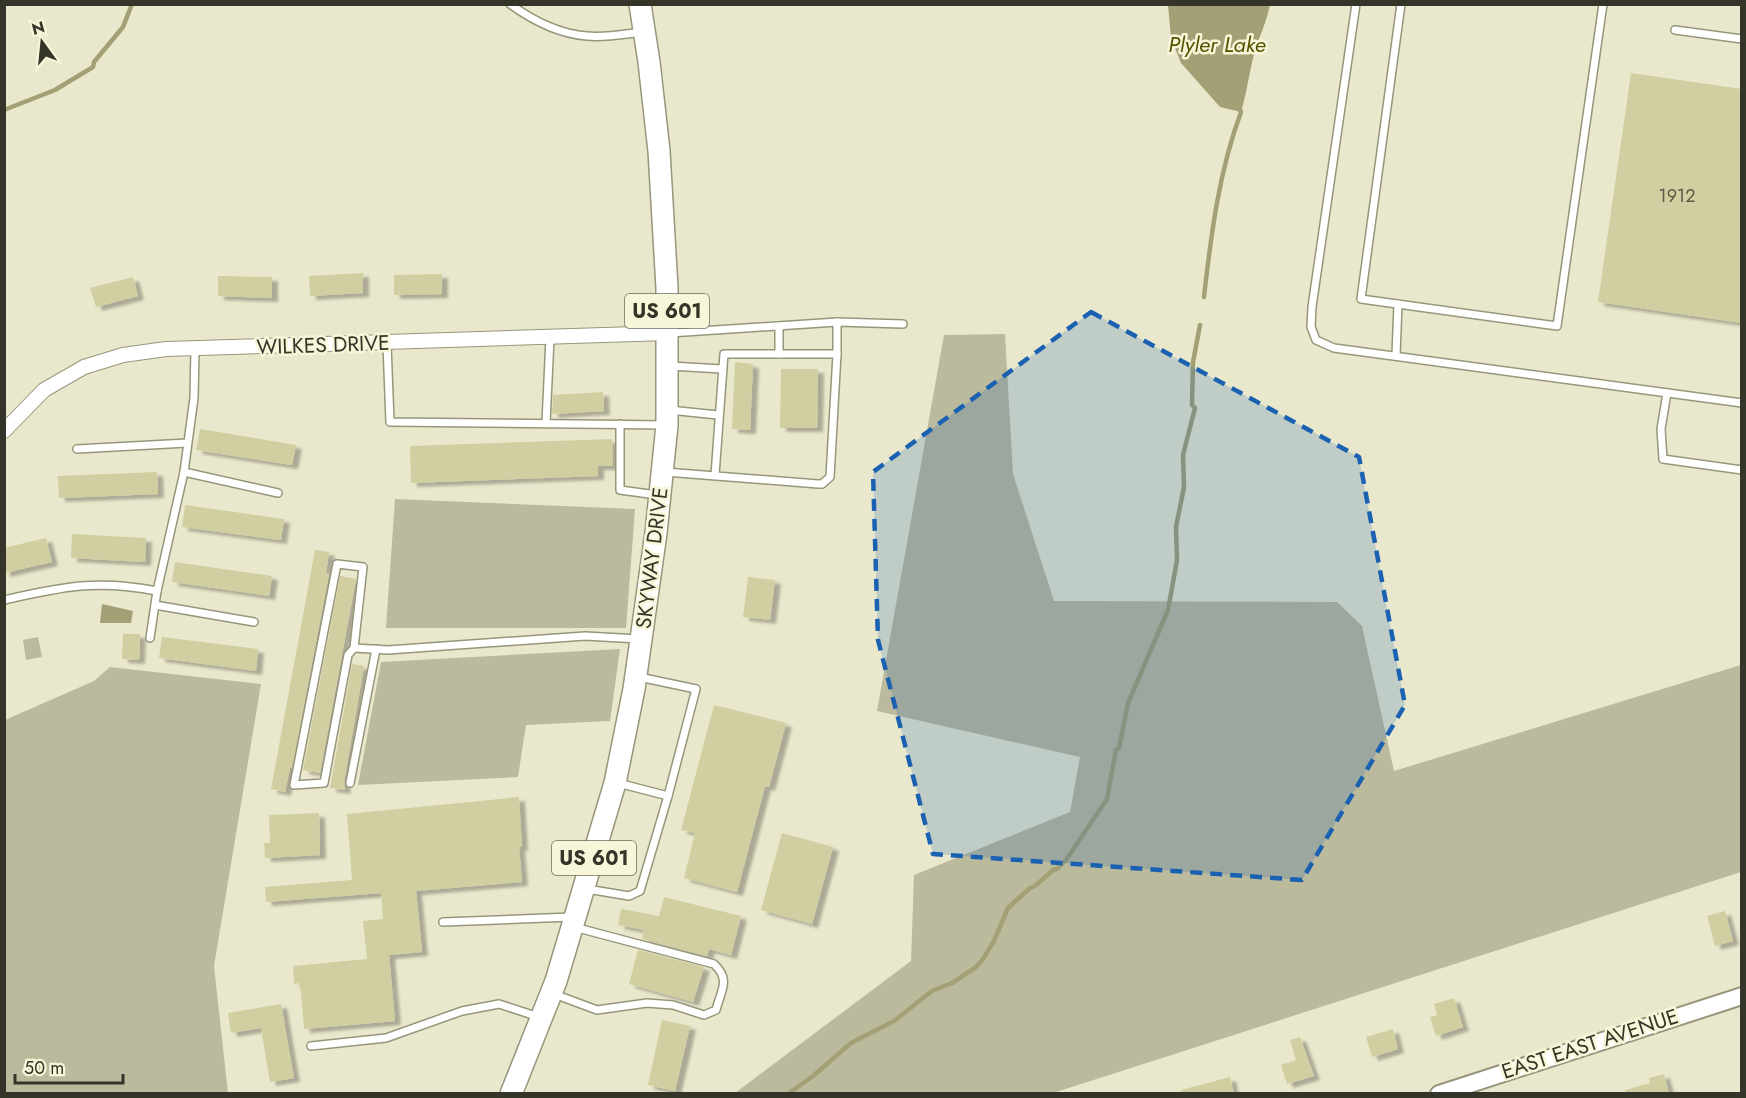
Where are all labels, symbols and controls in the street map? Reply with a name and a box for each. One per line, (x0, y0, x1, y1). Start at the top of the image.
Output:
north arrow (12, 12, 72, 72)
text: N (29, 15, 47, 41)
water label: Plyler Lake (1168, 28, 1266, 60)
house number: 1912 (1659, 183, 1695, 209)
road number: US 601 (625, 294, 709, 328)
street label: WILKES DRIVE (256, 328, 390, 362)
street label: SKYWAY DRIVE (628, 486, 676, 630)
road number: US 601 (552, 841, 636, 875)
street label: EAST EAST AVENUE (1498, 1001, 1682, 1087)
scale bar (15, 1047, 123, 1085)
text: 50 m (24, 1055, 64, 1081)

